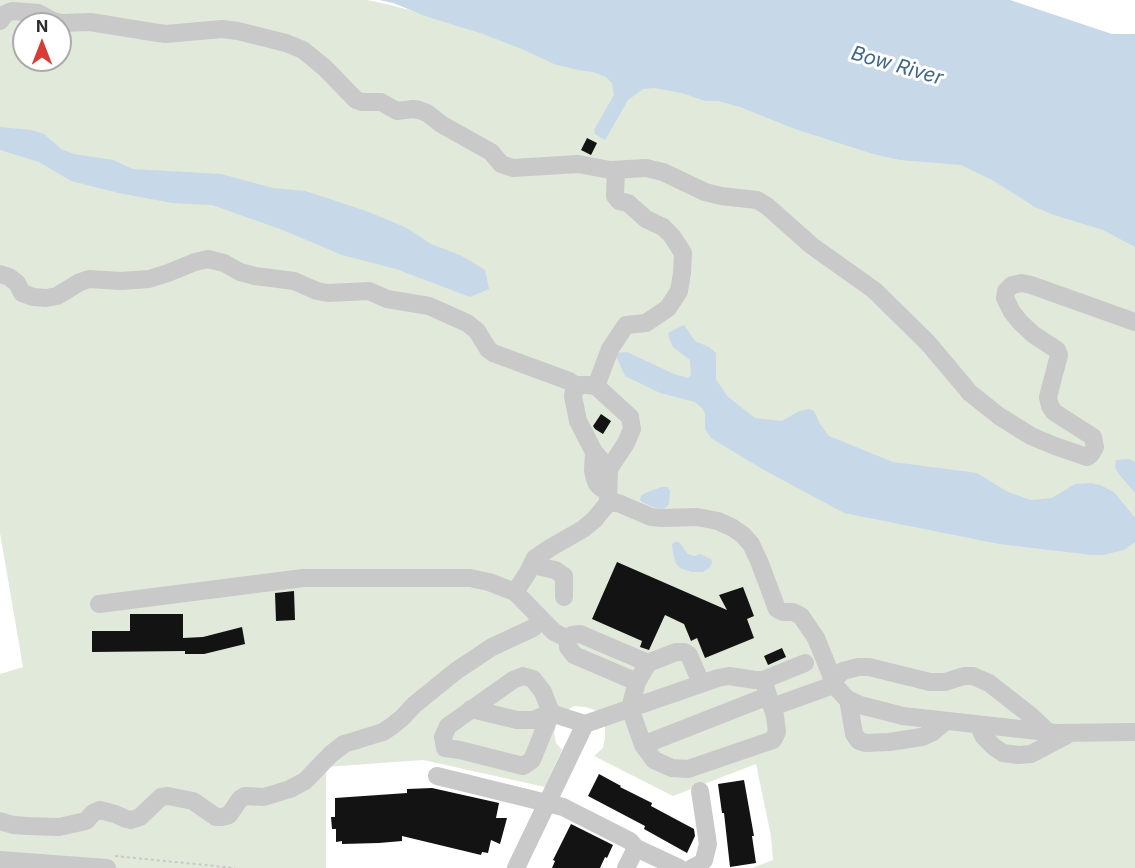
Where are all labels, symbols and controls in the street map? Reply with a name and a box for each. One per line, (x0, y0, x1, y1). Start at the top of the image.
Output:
north arrow (12, 12, 72, 72)
text: N (36, 16, 48, 36)
water label: Bow River (848, 41, 946, 91)

